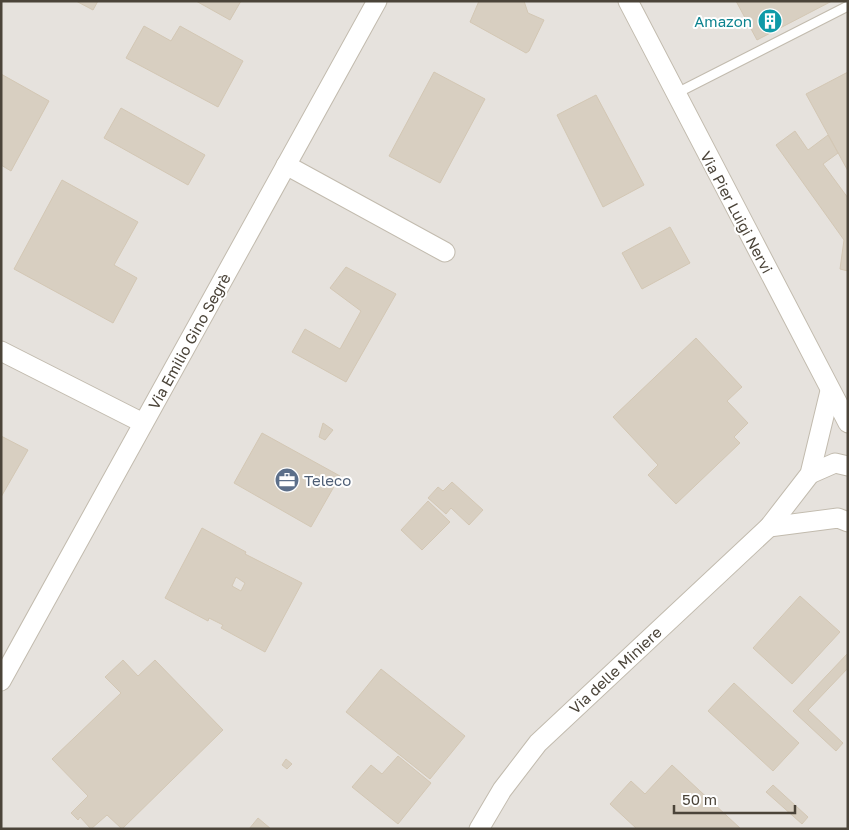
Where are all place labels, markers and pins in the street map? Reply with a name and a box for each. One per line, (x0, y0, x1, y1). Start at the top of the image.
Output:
building icon: Amazon (757, 8, 783, 34)
place label: Amazon (694, 12, 752, 30)
office icon: Teleco (274, 467, 300, 493)
place label: Teleco (304, 471, 351, 489)

